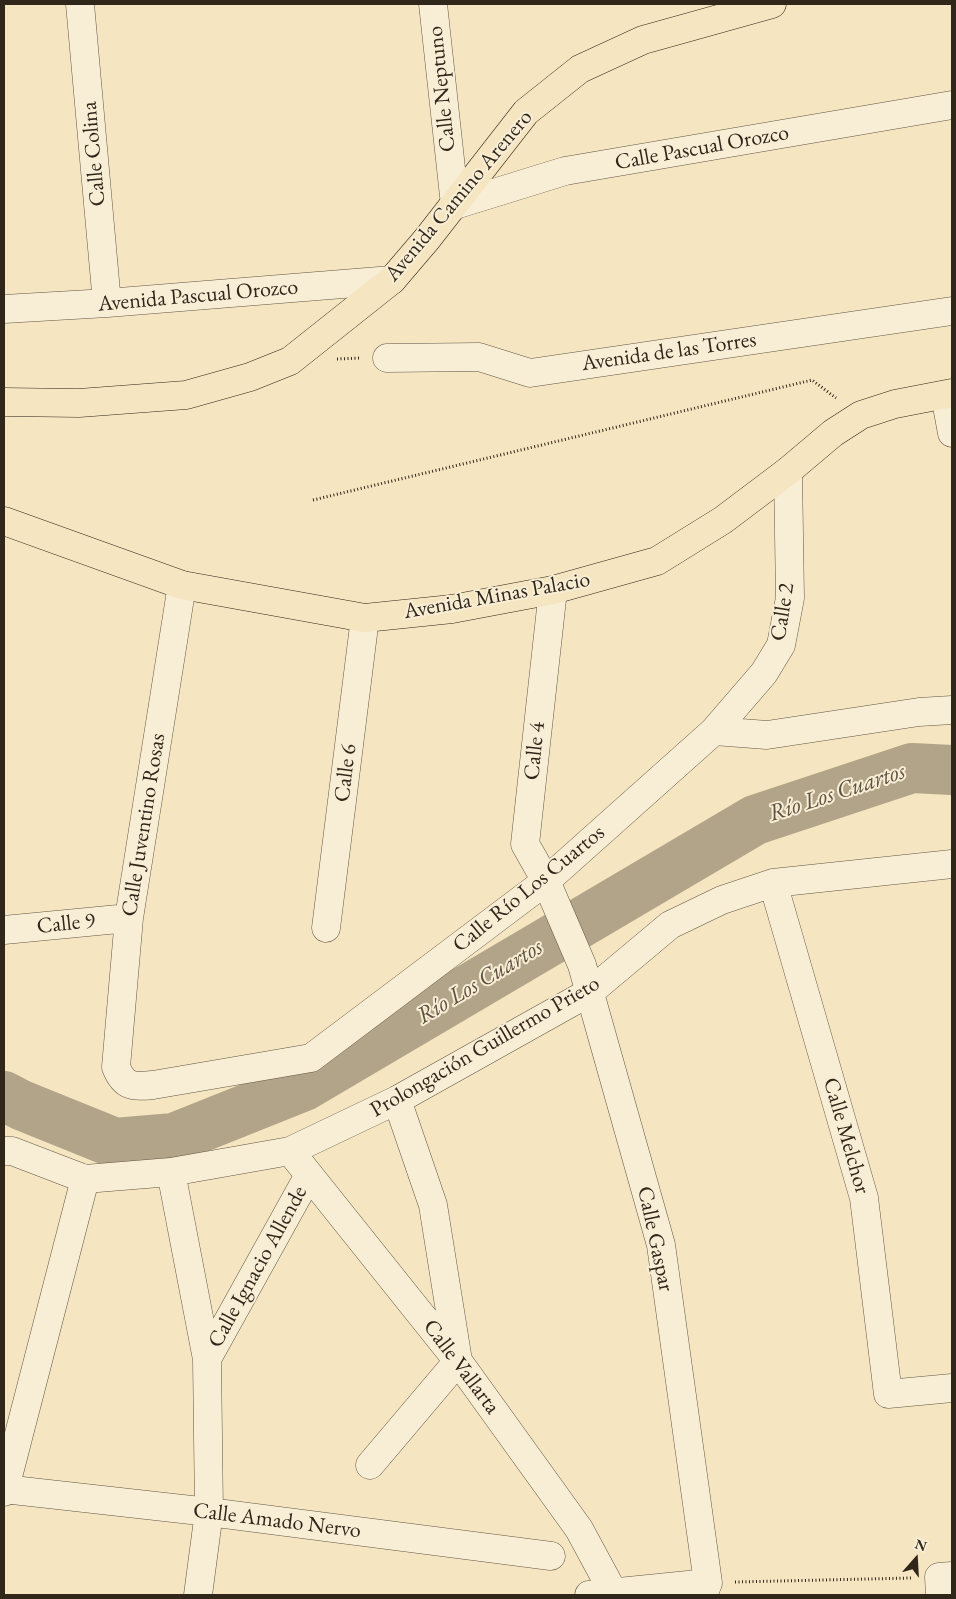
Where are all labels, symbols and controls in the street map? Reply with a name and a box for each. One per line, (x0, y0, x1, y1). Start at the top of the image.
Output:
street label: Calle Neptuno (422, 25, 462, 153)
street label: Calle Colina (76, 100, 112, 208)
street label: Avenida Camino Arenero (379, 105, 539, 287)
street label: Calle Pascual Orozco (613, 120, 791, 176)
street label: Avenida Pascual Orozco (97, 274, 299, 318)
street label: Avenida de las Torres (580, 327, 758, 377)
street label: Avenida Minas Palacio (402, 567, 592, 625)
street label: Calle 2 (765, 581, 801, 643)
street label: Calle 4 (519, 721, 551, 781)
street label: Calle Juventino Rosas (116, 732, 172, 918)
street label: Calle 6 (329, 742, 363, 804)
water label: Río Los Cuartos (765, 757, 909, 829)
street label: Calle Río Los Cuartos (448, 820, 610, 958)
street label: Calle 9 (36, 908, 96, 940)
water label: Río Los Cuartos (412, 933, 548, 1031)
street label: Prolongación Guillermo Prieto (366, 970, 604, 1124)
street label: Calle Melchor (817, 1075, 875, 1197)
street label: Calle Ignacio Allende (203, 1182, 313, 1352)
street label: Calle Gaspar (631, 1184, 679, 1294)
street label: Calle Vallarta (417, 1314, 505, 1420)
street label: Calle Amado Nervo (192, 1498, 362, 1544)
north arrow (891, 1534, 941, 1584)
text: N (913, 1534, 929, 1555)

